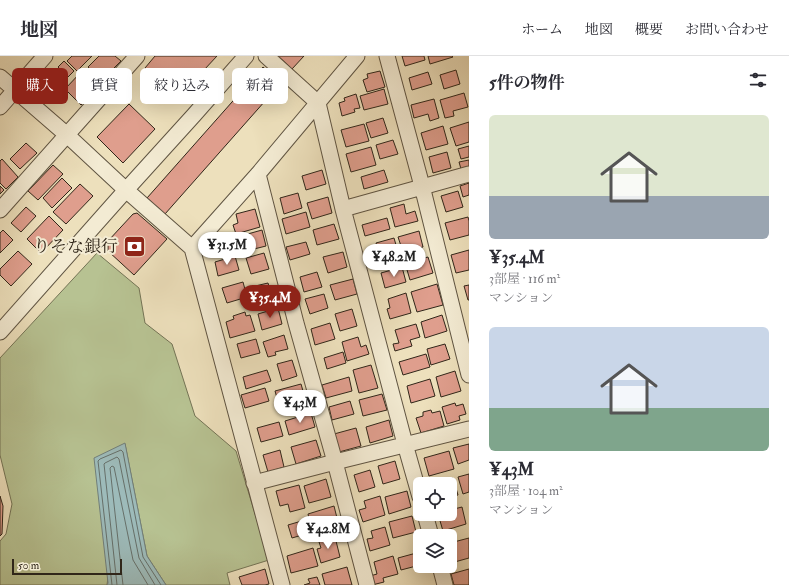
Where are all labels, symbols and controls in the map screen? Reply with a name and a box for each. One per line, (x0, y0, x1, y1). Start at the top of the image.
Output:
text: 地図 (20, 18, 58, 42)
text: ホーム (521, 21, 563, 38)
text: 地図 (585, 21, 613, 38)
text: 概要 (635, 21, 663, 38)
text: お問い合わせ (685, 21, 769, 38)
chip: 購入 (12, 68, 68, 104)
chip: 賃貸 (76, 68, 132, 104)
chip: 絞り込み (140, 68, 224, 104)
chip: 新着 (232, 68, 288, 104)
icon: filters (747, 69, 769, 91)
text: 5件の物件 (489, 72, 564, 93)
icon: home (593, 141, 665, 213)
pin: ¥31.5M (194, 232, 260, 266)
bank icon: りそな銀行 (121, 233, 147, 259)
place label: りそな銀行 (33, 236, 118, 257)
text: ¥31.5M (207, 237, 247, 253)
pin: ¥48.2M (361, 244, 427, 278)
text: ¥35.4M (489, 247, 545, 268)
text: ¥48.2M (372, 249, 416, 265)
text: 3部屋 · 116 m² (489, 271, 560, 287)
pin: ¥35.4M (237, 285, 303, 319)
text: ¥35.4M (249, 290, 291, 306)
text: マンション (489, 290, 553, 306)
icon: home (593, 353, 665, 425)
pin: ¥43M (276, 390, 324, 424)
text: ¥43M (283, 395, 317, 411)
text: ¥43M (489, 459, 534, 480)
map controls (413, 477, 457, 573)
button: locate (413, 477, 457, 521)
text: 3部屋 · 104 m² (489, 483, 563, 499)
text: マンション (489, 502, 553, 518)
pin: ¥42.8M (295, 516, 361, 550)
text: ¥42.8M (306, 521, 350, 537)
button: layers (413, 529, 457, 573)
scale bar (12, 557, 122, 576)
text: 50 m (18, 559, 39, 572)

